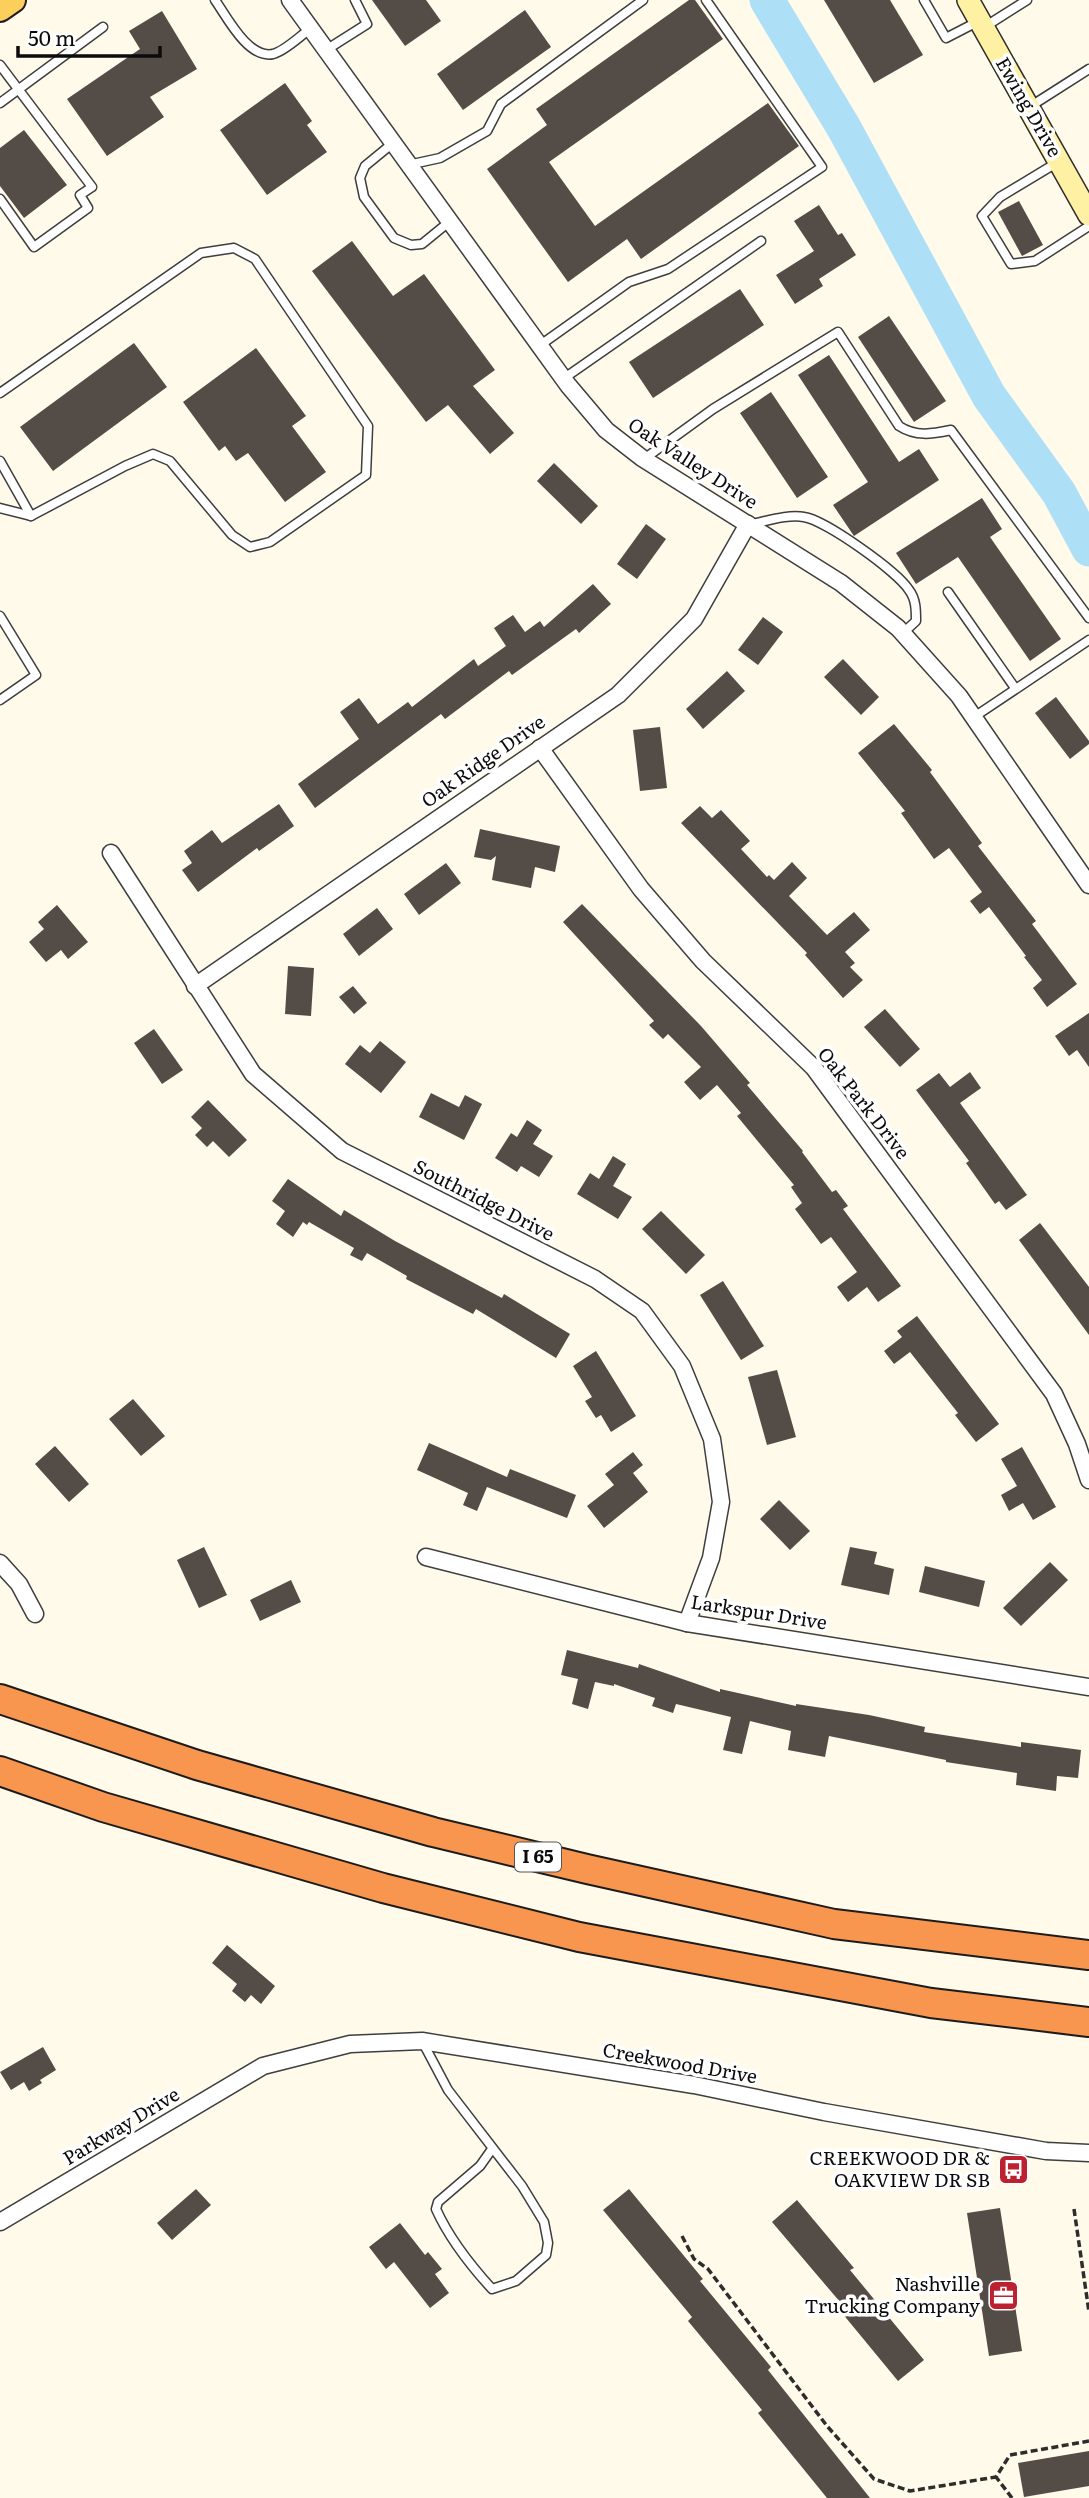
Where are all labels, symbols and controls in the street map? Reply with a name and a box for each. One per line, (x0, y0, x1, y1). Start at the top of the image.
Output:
scale bar (18, 14, 159, 58)
text: 50 m (28, 21, 75, 52)
street label: Ewing Drive (990, 51, 1070, 162)
street label: Oak Valley Drive (623, 410, 764, 515)
street label: Oak Ridge Drive (415, 707, 550, 813)
street label: Oak Park Drive (812, 1040, 918, 1164)
street label: Southridge Drive (409, 1152, 560, 1247)
street label: Larkspur Drive (689, 1586, 829, 1636)
road number: I 65 (515, 1842, 561, 1871)
street label: Creekwood Drive (601, 2035, 760, 2089)
street label: Parkway Drive (57, 2079, 184, 2171)
place label: CREEKWOOD DR & OAKVIEW DR SB (810, 2143, 990, 2193)
bus stop icon: CREEKWOOD DR & OAKVIEW DR SB (996, 2152, 1030, 2186)
place label: Nashville Trucking Company (804, 2269, 980, 2319)
office icon: Nashville Trucking Company (986, 2278, 1020, 2312)

